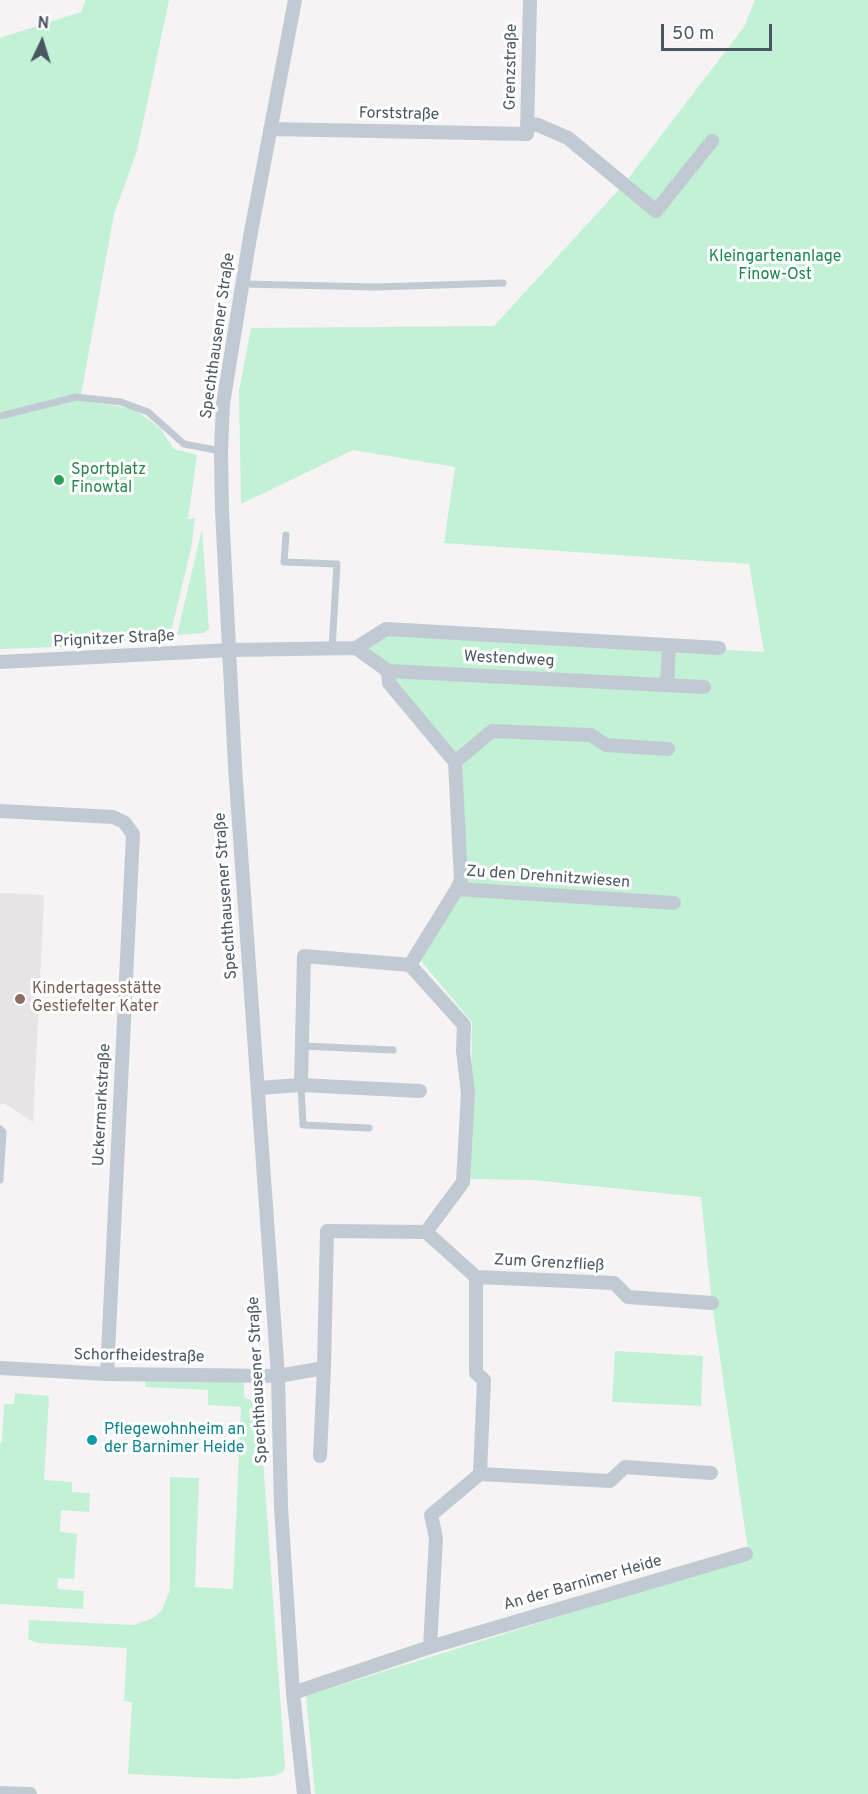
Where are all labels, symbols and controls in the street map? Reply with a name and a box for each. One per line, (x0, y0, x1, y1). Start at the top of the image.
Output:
north arrow (12, 12, 72, 72)
scale bar (664, 12, 775, 50)
text: N (37, 14, 50, 34)
street label: Grenzstraße (502, 23, 522, 111)
text: 50 m (672, 23, 714, 46)
street label: Forststraße (359, 105, 439, 125)
park label: Kleingartenanlage Finow-Ost (709, 248, 841, 286)
street label: Spechthausener Straße (198, 252, 240, 420)
place label: Sportplatz Finowtal (71, 461, 146, 499)
marker: Sportplatz Finowtal (52, 473, 66, 487)
street label: Prignitzer Straße (53, 627, 175, 653)
street label: Westendweg (463, 648, 555, 672)
street label: Spechthausener Straße (212, 812, 242, 980)
street label: Zu den Drehnitzwiesen (465, 863, 631, 893)
place label: Kindertagesstätte Gestiefelter Kater (32, 980, 161, 1018)
marker: Kindertagesstätte Gestiefelter Kater (13, 992, 27, 1006)
street label: Uckermarkstraße (90, 1043, 116, 1167)
street label: Zum Grenzfließ (493, 1252, 605, 1276)
street label: Spechthausener Straße (245, 1296, 273, 1464)
street label: Schorfheidestraße (73, 1346, 205, 1368)
place label: Pflegewohnheim an der Barnimer Heide (104, 1421, 245, 1459)
marker: Pflegewohnheim an der Barnimer Heide (85, 1433, 99, 1447)
street label: An der Barnimer Heide (502, 1552, 664, 1616)

